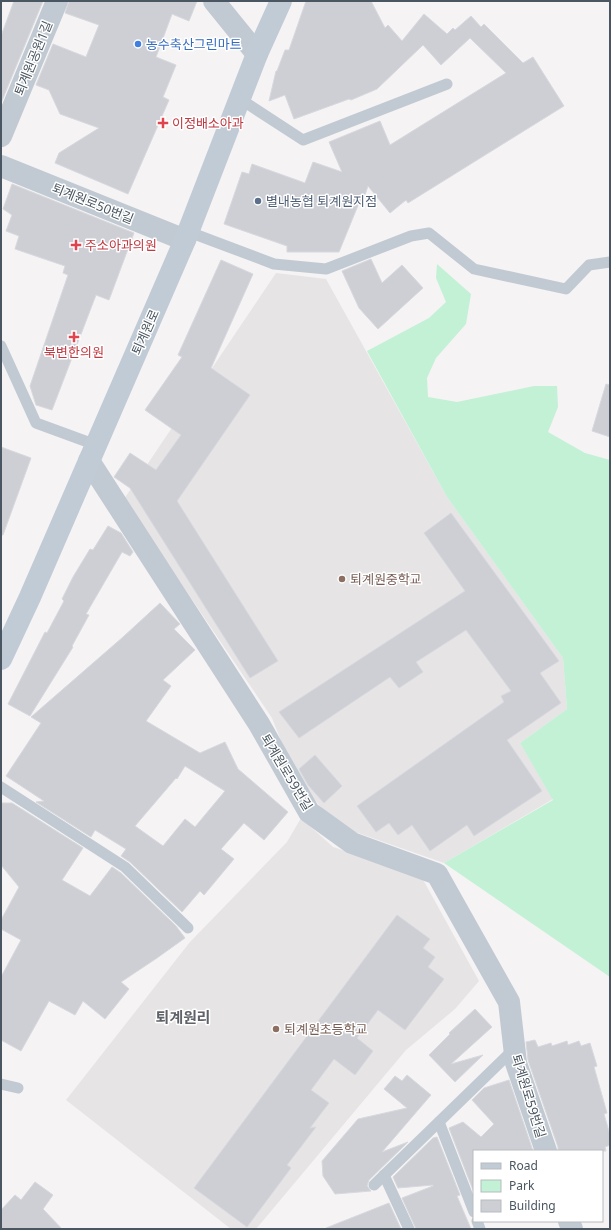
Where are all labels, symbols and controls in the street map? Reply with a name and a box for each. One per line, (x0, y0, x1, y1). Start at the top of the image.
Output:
street label: 퇴계원공원1길 (10, 18, 56, 98)
place label: 농수축산그린마트 (146, 35, 242, 53)
marker: 농수축산그린마트 (133, 39, 143, 49)
place label: 이정배소아과 (172, 114, 244, 132)
marker: 이정배소아과 (157, 117, 169, 129)
street label: 퇴계원로50번길 (49, 178, 137, 228)
place label: 별내농협 퇴계원지점 (266, 192, 377, 210)
marker: 별내농협 퇴계원지점 (253, 196, 263, 206)
place label: 주소아과의원 (85, 236, 157, 254)
marker: 주소아과의원 (70, 239, 82, 251)
street label: 퇴계원로 (127, 306, 163, 358)
marker: 북변한의원 (68, 331, 80, 343)
place label: 북변한의원 (44, 343, 104, 361)
place label: 퇴계원중학교 (350, 570, 422, 588)
marker: 퇴계원중학교 (337, 574, 347, 584)
street label: 퇴계원로59번길 (257, 730, 317, 814)
district label: 퇴계원리 (155, 1007, 211, 1027)
place label: 퇴계원초등학교 (284, 1020, 368, 1038)
marker: 퇴계원초등학교 (271, 1024, 281, 1034)
street label: 퇴계원로59번길 (508, 1052, 550, 1140)
legend (473, 1150, 603, 1222)
text: Road (509, 1157, 538, 1174)
text: Park (509, 1177, 535, 1194)
text: Building (509, 1197, 556, 1214)

